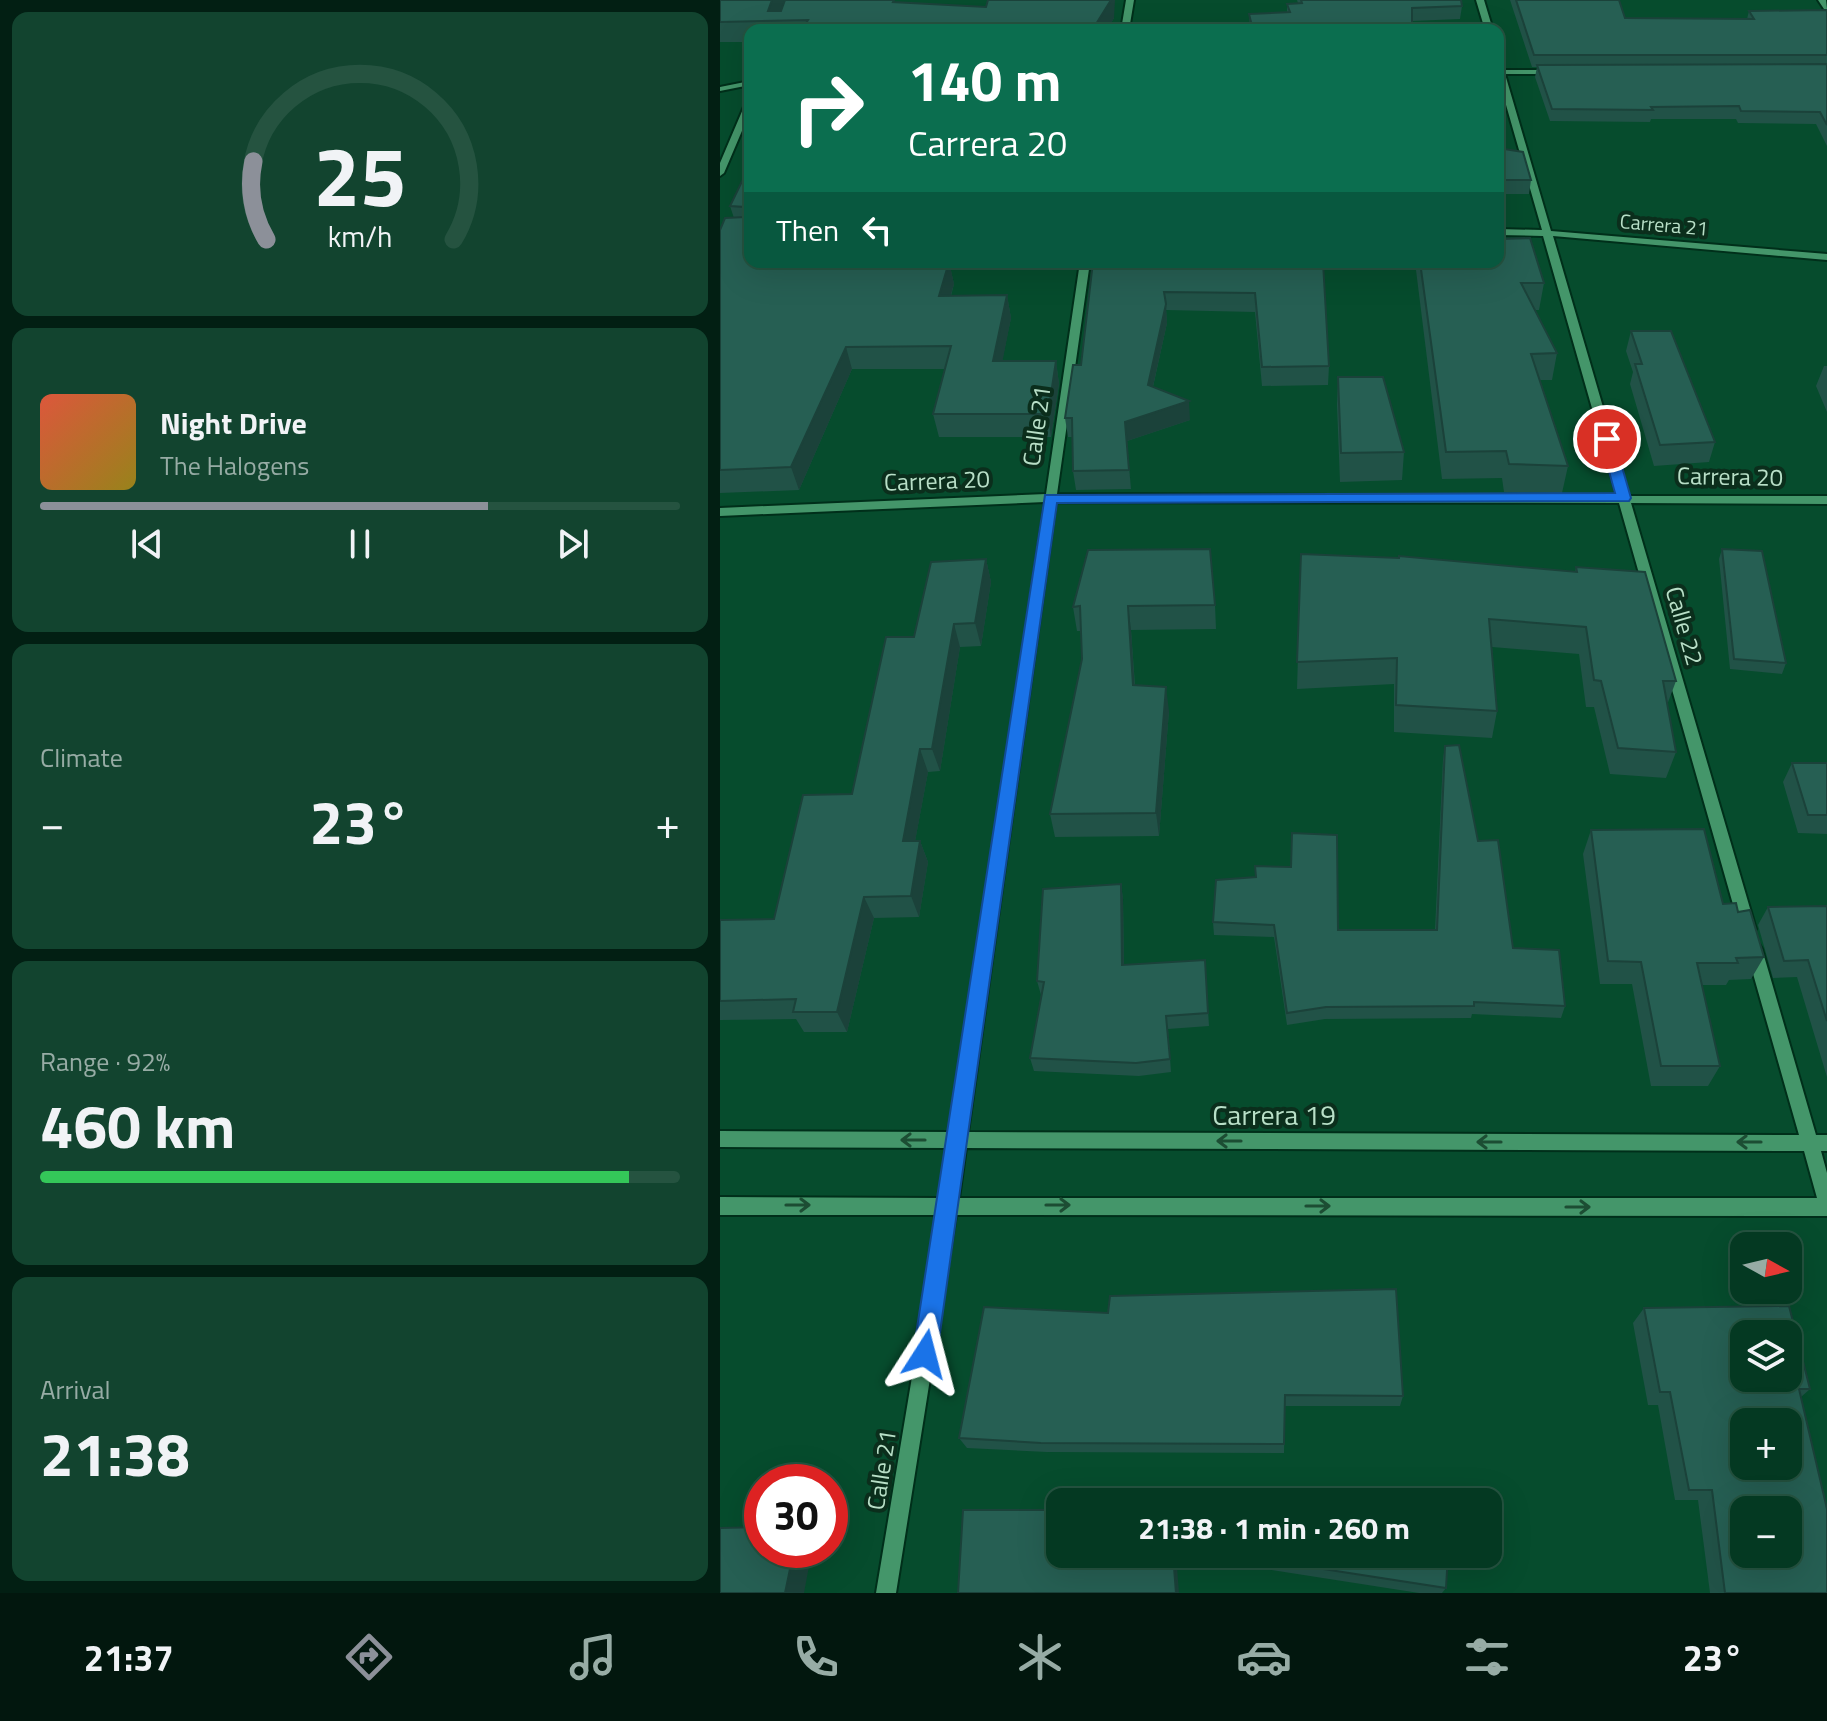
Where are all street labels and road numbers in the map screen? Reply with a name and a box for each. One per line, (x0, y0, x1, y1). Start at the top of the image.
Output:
street label: Carrera 21 (1619, 205, 1709, 244)
street label: Calle 21 (1013, 384, 1059, 468)
street label: Carrera 20 (1677, 457, 1783, 495)
street label: Carrera 20 (883, 460, 991, 500)
street label: Calle 22 (1657, 582, 1713, 669)
street label: Carrera 19 (1212, 1093, 1336, 1136)
street label: Calle 21 (857, 1427, 905, 1512)

